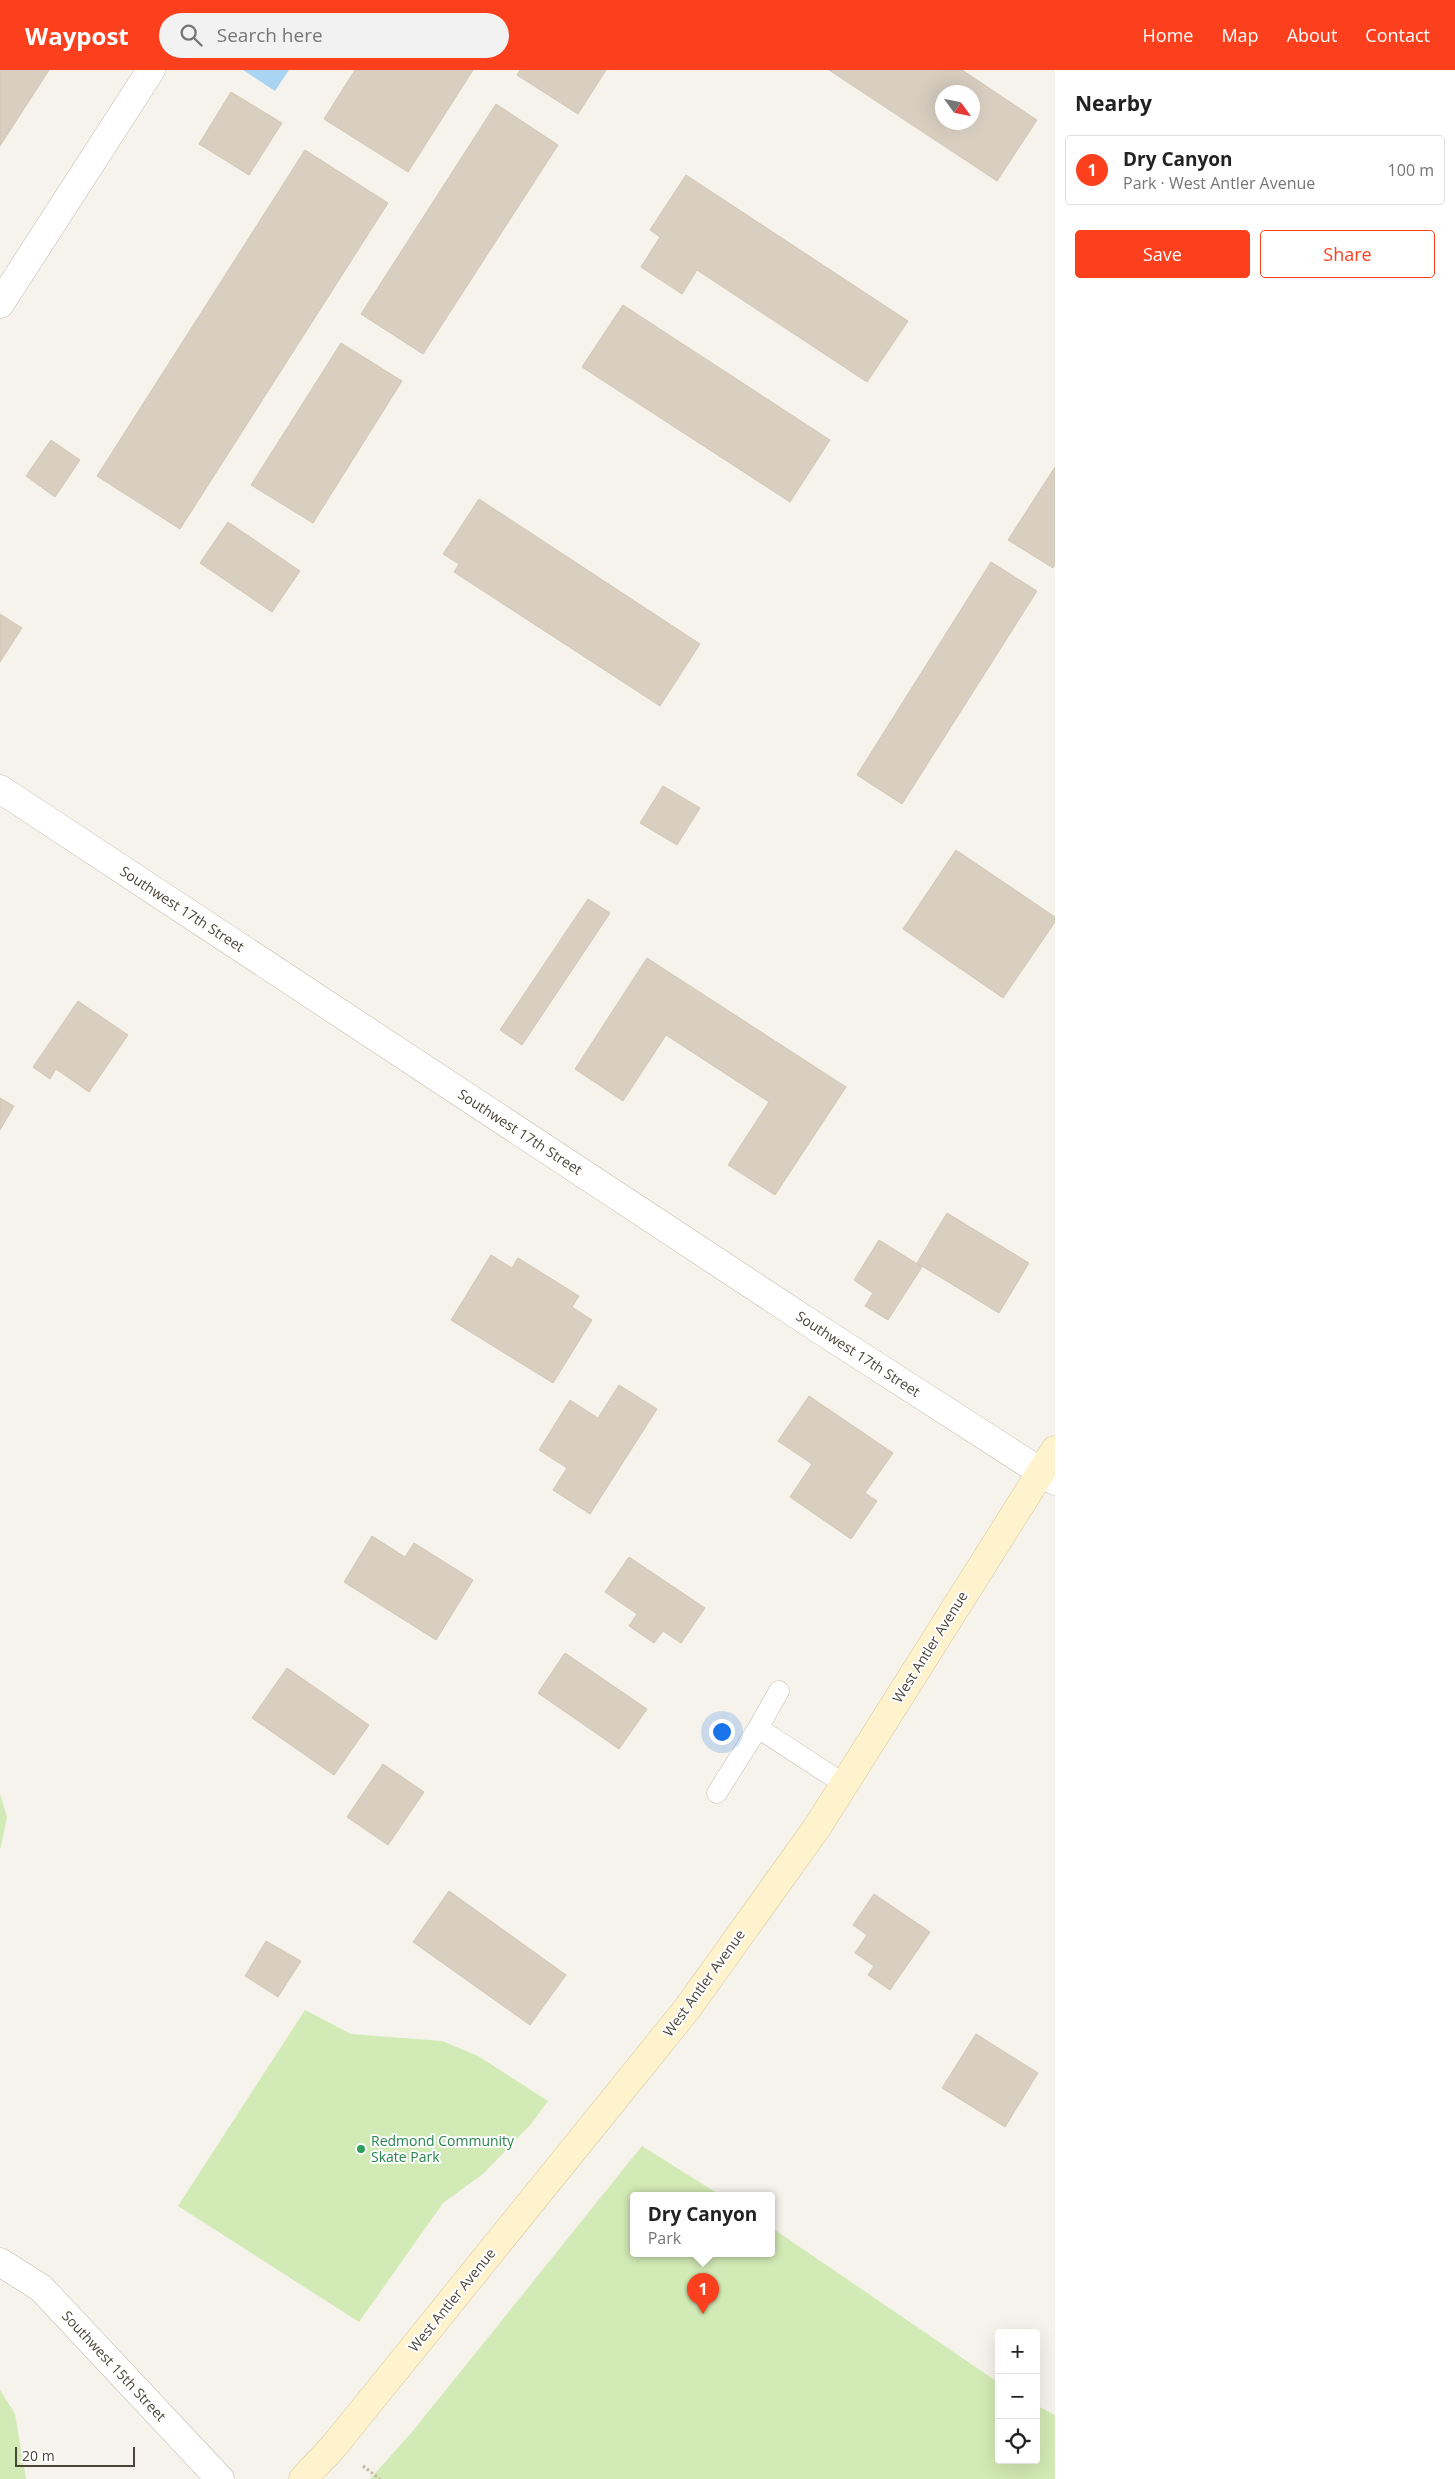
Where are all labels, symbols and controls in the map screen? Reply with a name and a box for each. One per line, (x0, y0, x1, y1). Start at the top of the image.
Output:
search box (159, 13, 509, 58)
text: Waypost (25, 19, 129, 52)
icon: search (177, 21, 205, 49)
text: Search here (217, 22, 323, 48)
text: Home (1143, 23, 1193, 47)
text: Map (1221, 23, 1259, 47)
text: About (1287, 23, 1337, 47)
text: Contact (1365, 23, 1430, 47)
north arrow (935, 85, 980, 130)
text: Nearby (1075, 89, 1152, 117)
text: Dry Canyon (1123, 146, 1233, 172)
text: 1 (1087, 159, 1097, 181)
text: 100 m (1388, 159, 1434, 181)
text: Park · West Antler Avenue (1123, 172, 1315, 194)
button: Save (1075, 230, 1250, 278)
button: Share (1260, 230, 1435, 278)
street label: Southwest 17th Street (116, 861, 248, 956)
street label: Southwest 17th Street (454, 1084, 586, 1179)
street label: Southwest 17th Street (792, 1306, 924, 1401)
street label: West Antler Avenue (888, 1587, 972, 1706)
your location (709, 1719, 735, 1745)
street label: West Antler Avenue (658, 1925, 749, 2040)
place label: Redmond Community Skate Park (371, 2131, 515, 2166)
marker: Redmond Community Skate Park (355, 2143, 367, 2155)
popup (630, 2192, 775, 2257)
text: Dry Canyon (648, 2201, 757, 2227)
text: Park (648, 2227, 681, 2249)
street label: West Antler Avenue (404, 2244, 499, 2355)
pin: 1 (687, 2273, 719, 2314)
street label: Southwest 15th Street (58, 2306, 171, 2425)
map controls (995, 2329, 1040, 2464)
button: + (995, 2329, 1040, 2374)
button: − (995, 2374, 1040, 2419)
button: locate (995, 2419, 1040, 2464)
scale bar (15, 2444, 135, 2467)
text: 20 m (22, 2446, 55, 2465)

